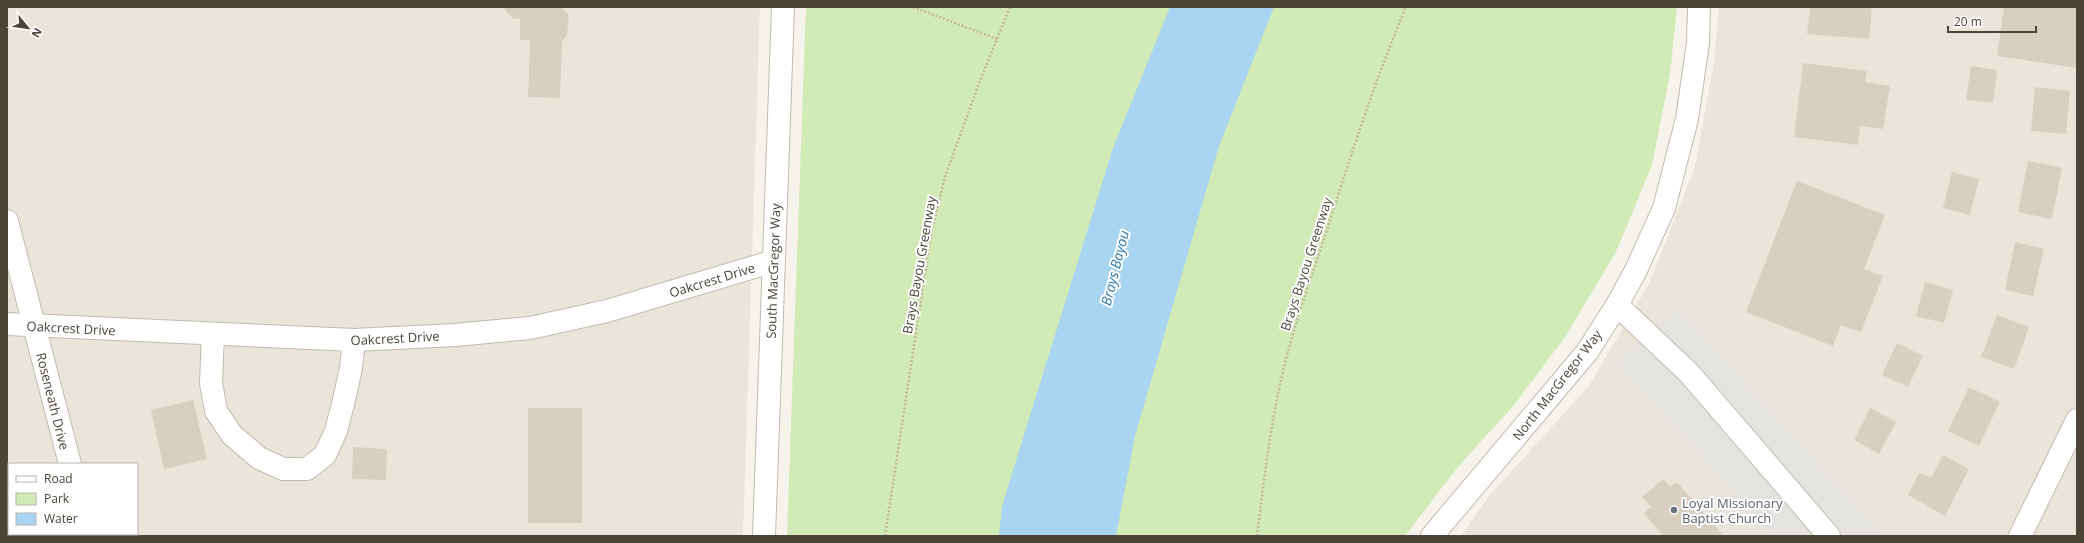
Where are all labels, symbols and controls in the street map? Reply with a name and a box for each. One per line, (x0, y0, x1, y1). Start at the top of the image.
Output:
north arrow (8, 8, 48, 48)
scale bar (1948, 8, 2036, 34)
text: 20 m (1954, 13, 1982, 30)
text: N (28, 26, 46, 41)
street label: Brays Bayou Greenway (898, 194, 940, 335)
street label: Brays Bayou Greenway (1276, 194, 1336, 333)
street label: South MacGregor Way (762, 203, 784, 339)
water label: Brays Bayou (1096, 228, 1133, 307)
street label: Oakcrest Drive (667, 258, 757, 302)
street label: Oakcrest Drive (26, 317, 116, 339)
street label: North MacGregor Way (1508, 326, 1606, 444)
street label: Oakcrest Drive (350, 327, 440, 349)
street label: Roseneath Drive (32, 350, 74, 452)
legend (8, 463, 138, 535)
text: Road (44, 470, 73, 487)
text: Park (44, 490, 70, 507)
place label: Loyal Missionary Baptist Church (1682, 494, 1783, 527)
marker: Loyal Missionary Baptist Church (1669, 505, 1679, 515)
text: Water (44, 510, 78, 527)

